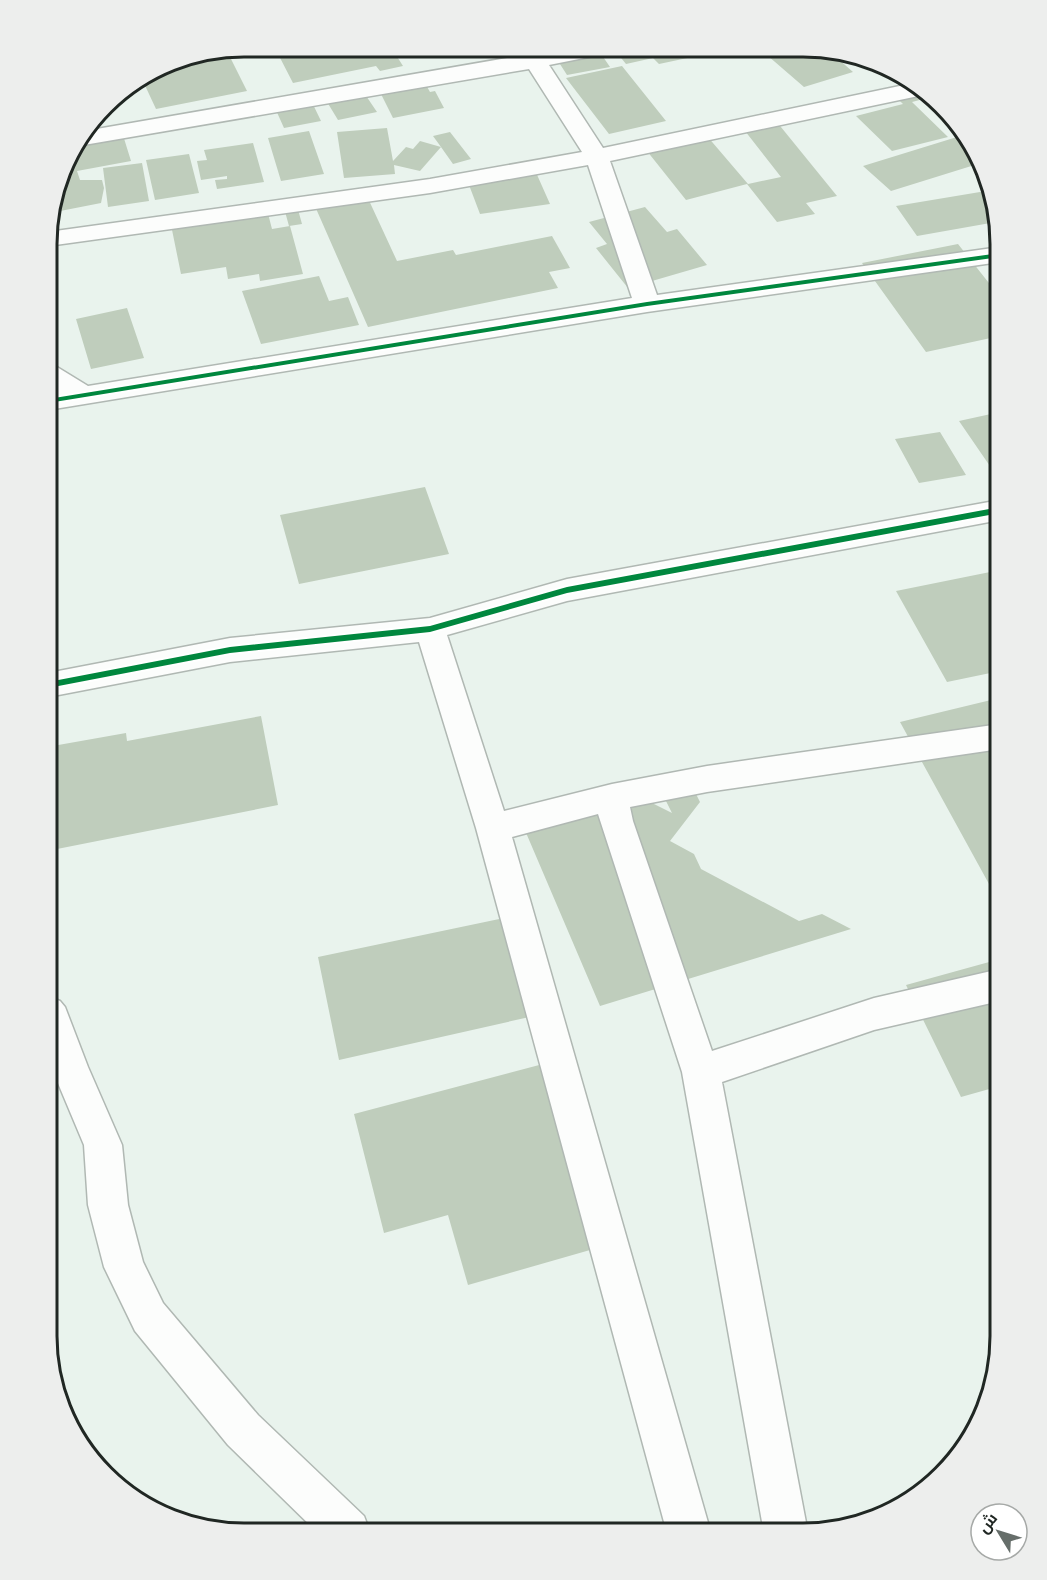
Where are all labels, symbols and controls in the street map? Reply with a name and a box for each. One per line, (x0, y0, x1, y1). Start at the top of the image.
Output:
north arrow (969, 1502, 1029, 1562)
text: ش (973, 1509, 1002, 1538)

